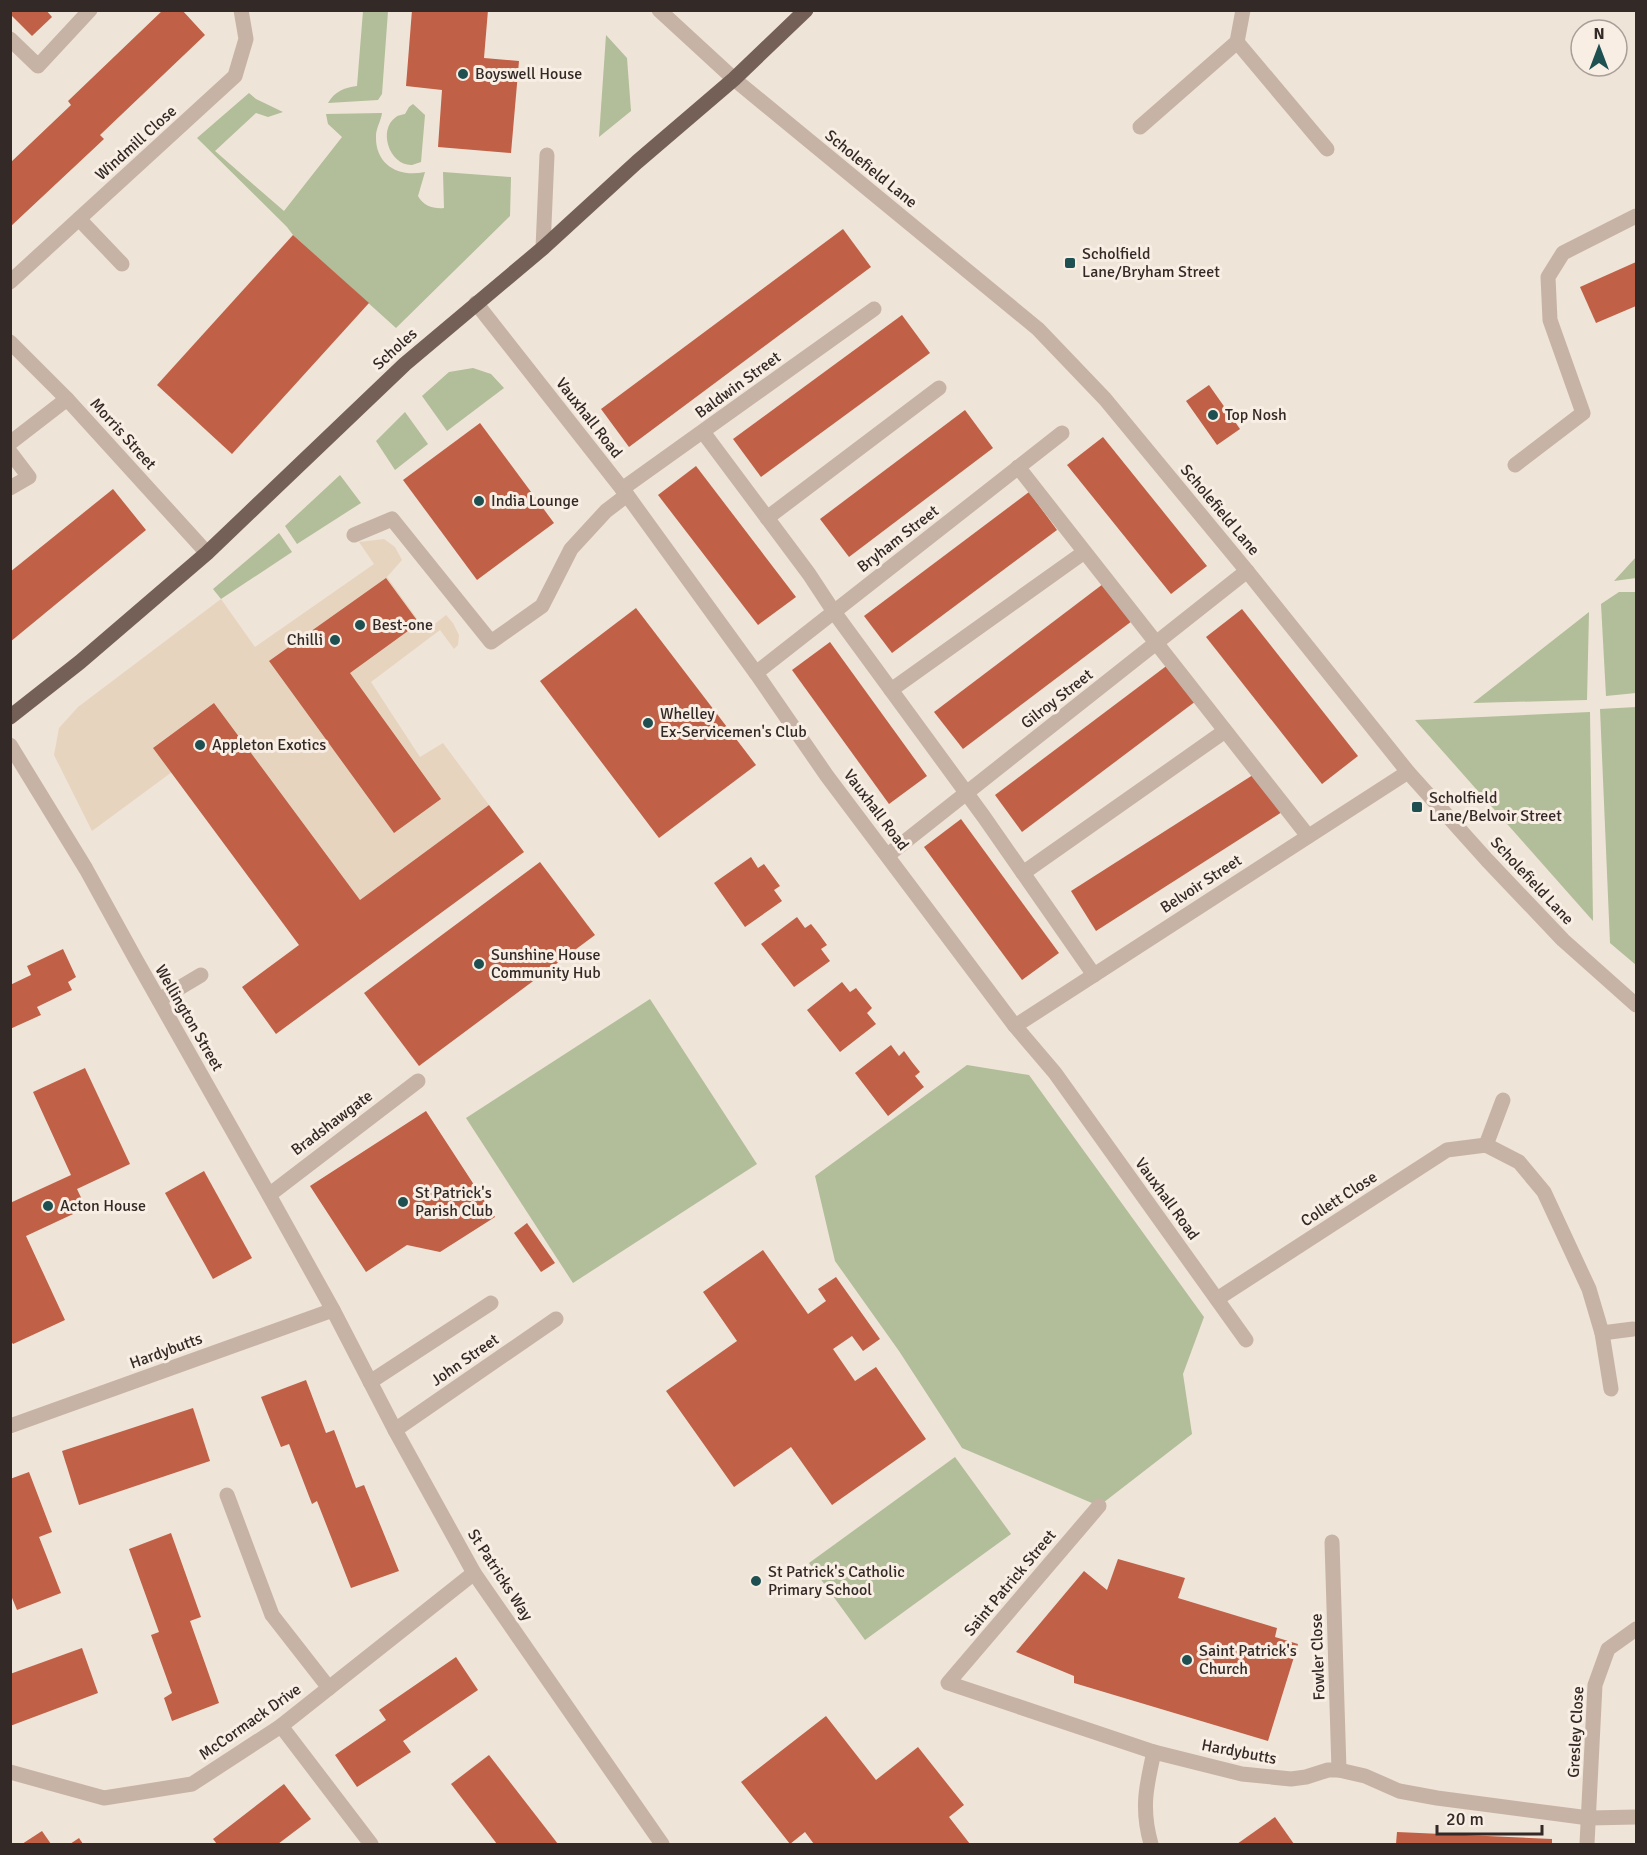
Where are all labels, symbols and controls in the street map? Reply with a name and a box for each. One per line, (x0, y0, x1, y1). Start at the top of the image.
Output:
north arrow (1569, 18, 1629, 78)
text: N (1593, 24, 1605, 44)
place label: Boyswell House (475, 64, 582, 84)
marker: Boyswell House (456, 67, 470, 81)
street label: Windmill Close (91, 101, 181, 185)
street label: Scholefield Lane (821, 126, 921, 212)
place label: Scholfield Lane/Bryham Street (1082, 244, 1220, 282)
marker: Scholfield Lane/Bryham Street (1063, 256, 1077, 270)
street label: Scholes (369, 324, 421, 374)
street label: Baldwin Street (691, 347, 785, 423)
street label: Vauxhall Road (551, 374, 627, 462)
street label: Morris Street (86, 394, 161, 474)
place label: Top Nosh (1225, 405, 1287, 425)
marker: Top Nosh (1206, 408, 1220, 422)
street label: Scholefield Lane (1176, 460, 1264, 560)
place label: India Lounge (491, 491, 579, 511)
marker: India Lounge (472, 494, 486, 508)
street label: Bryham Street (853, 501, 943, 577)
place label: Best-one (372, 615, 433, 635)
marker: Best-one (353, 618, 367, 632)
place label: Chilli (287, 630, 323, 650)
marker: Chilli (328, 633, 342, 647)
street label: Gilroy Street (1017, 665, 1097, 733)
place label: Whelley Ex-Servicemen's Club (660, 704, 807, 742)
marker: Whelley Ex-Servicemen's Club (641, 716, 655, 730)
place label: Appleton Exotics (212, 735, 326, 755)
marker: Appleton Exotics (193, 738, 207, 752)
street label: Vauxhall Road (839, 765, 913, 855)
place label: Scholfield Lane/Belvoir Street (1429, 788, 1562, 826)
marker: Scholfield Lane/Belvoir Street (1410, 800, 1424, 814)
street label: Scholefield Lane (1486, 833, 1578, 929)
street label: Belvoir Street (1157, 850, 1246, 918)
place label: Sunshine House Community Hub (491, 945, 601, 983)
marker: Sunshine House Community Hub (472, 957, 486, 971)
street label: Wellington Street (150, 961, 228, 1075)
street label: Bradshawgate (287, 1086, 377, 1160)
street label: Vauxhall Road (1131, 1154, 1203, 1244)
street label: Collett Close (1297, 1167, 1381, 1231)
place label: St Patrick's Parish Club (415, 1183, 493, 1221)
marker: St Patrick's Parish Club (396, 1195, 410, 1209)
place label: Acton House (60, 1196, 146, 1216)
marker: Acton House (41, 1199, 55, 1213)
street label: Hardybutts (127, 1329, 205, 1373)
street label: John Street (427, 1329, 503, 1391)
street label: St Patricks Way (463, 1525, 537, 1625)
street label: Saint Patrick Street (960, 1525, 1061, 1640)
place label: St Patrick's Catholic Primary School (768, 1562, 905, 1600)
marker: St Patrick's Catholic Primary School (749, 1574, 763, 1588)
street label: Fowler Close (1306, 1613, 1330, 1701)
place label: Saint Patrick's Church (1199, 1641, 1297, 1679)
marker: Saint Patrick's Church (1180, 1653, 1194, 1667)
street label: McCormack Drive (195, 1679, 305, 1765)
street label: Gresley Close (1564, 1686, 1588, 1778)
street label: Hardybutts (1200, 1735, 1278, 1769)
scale bar (1437, 1798, 1542, 1836)
text: 20 m (1446, 1808, 1484, 1830)

